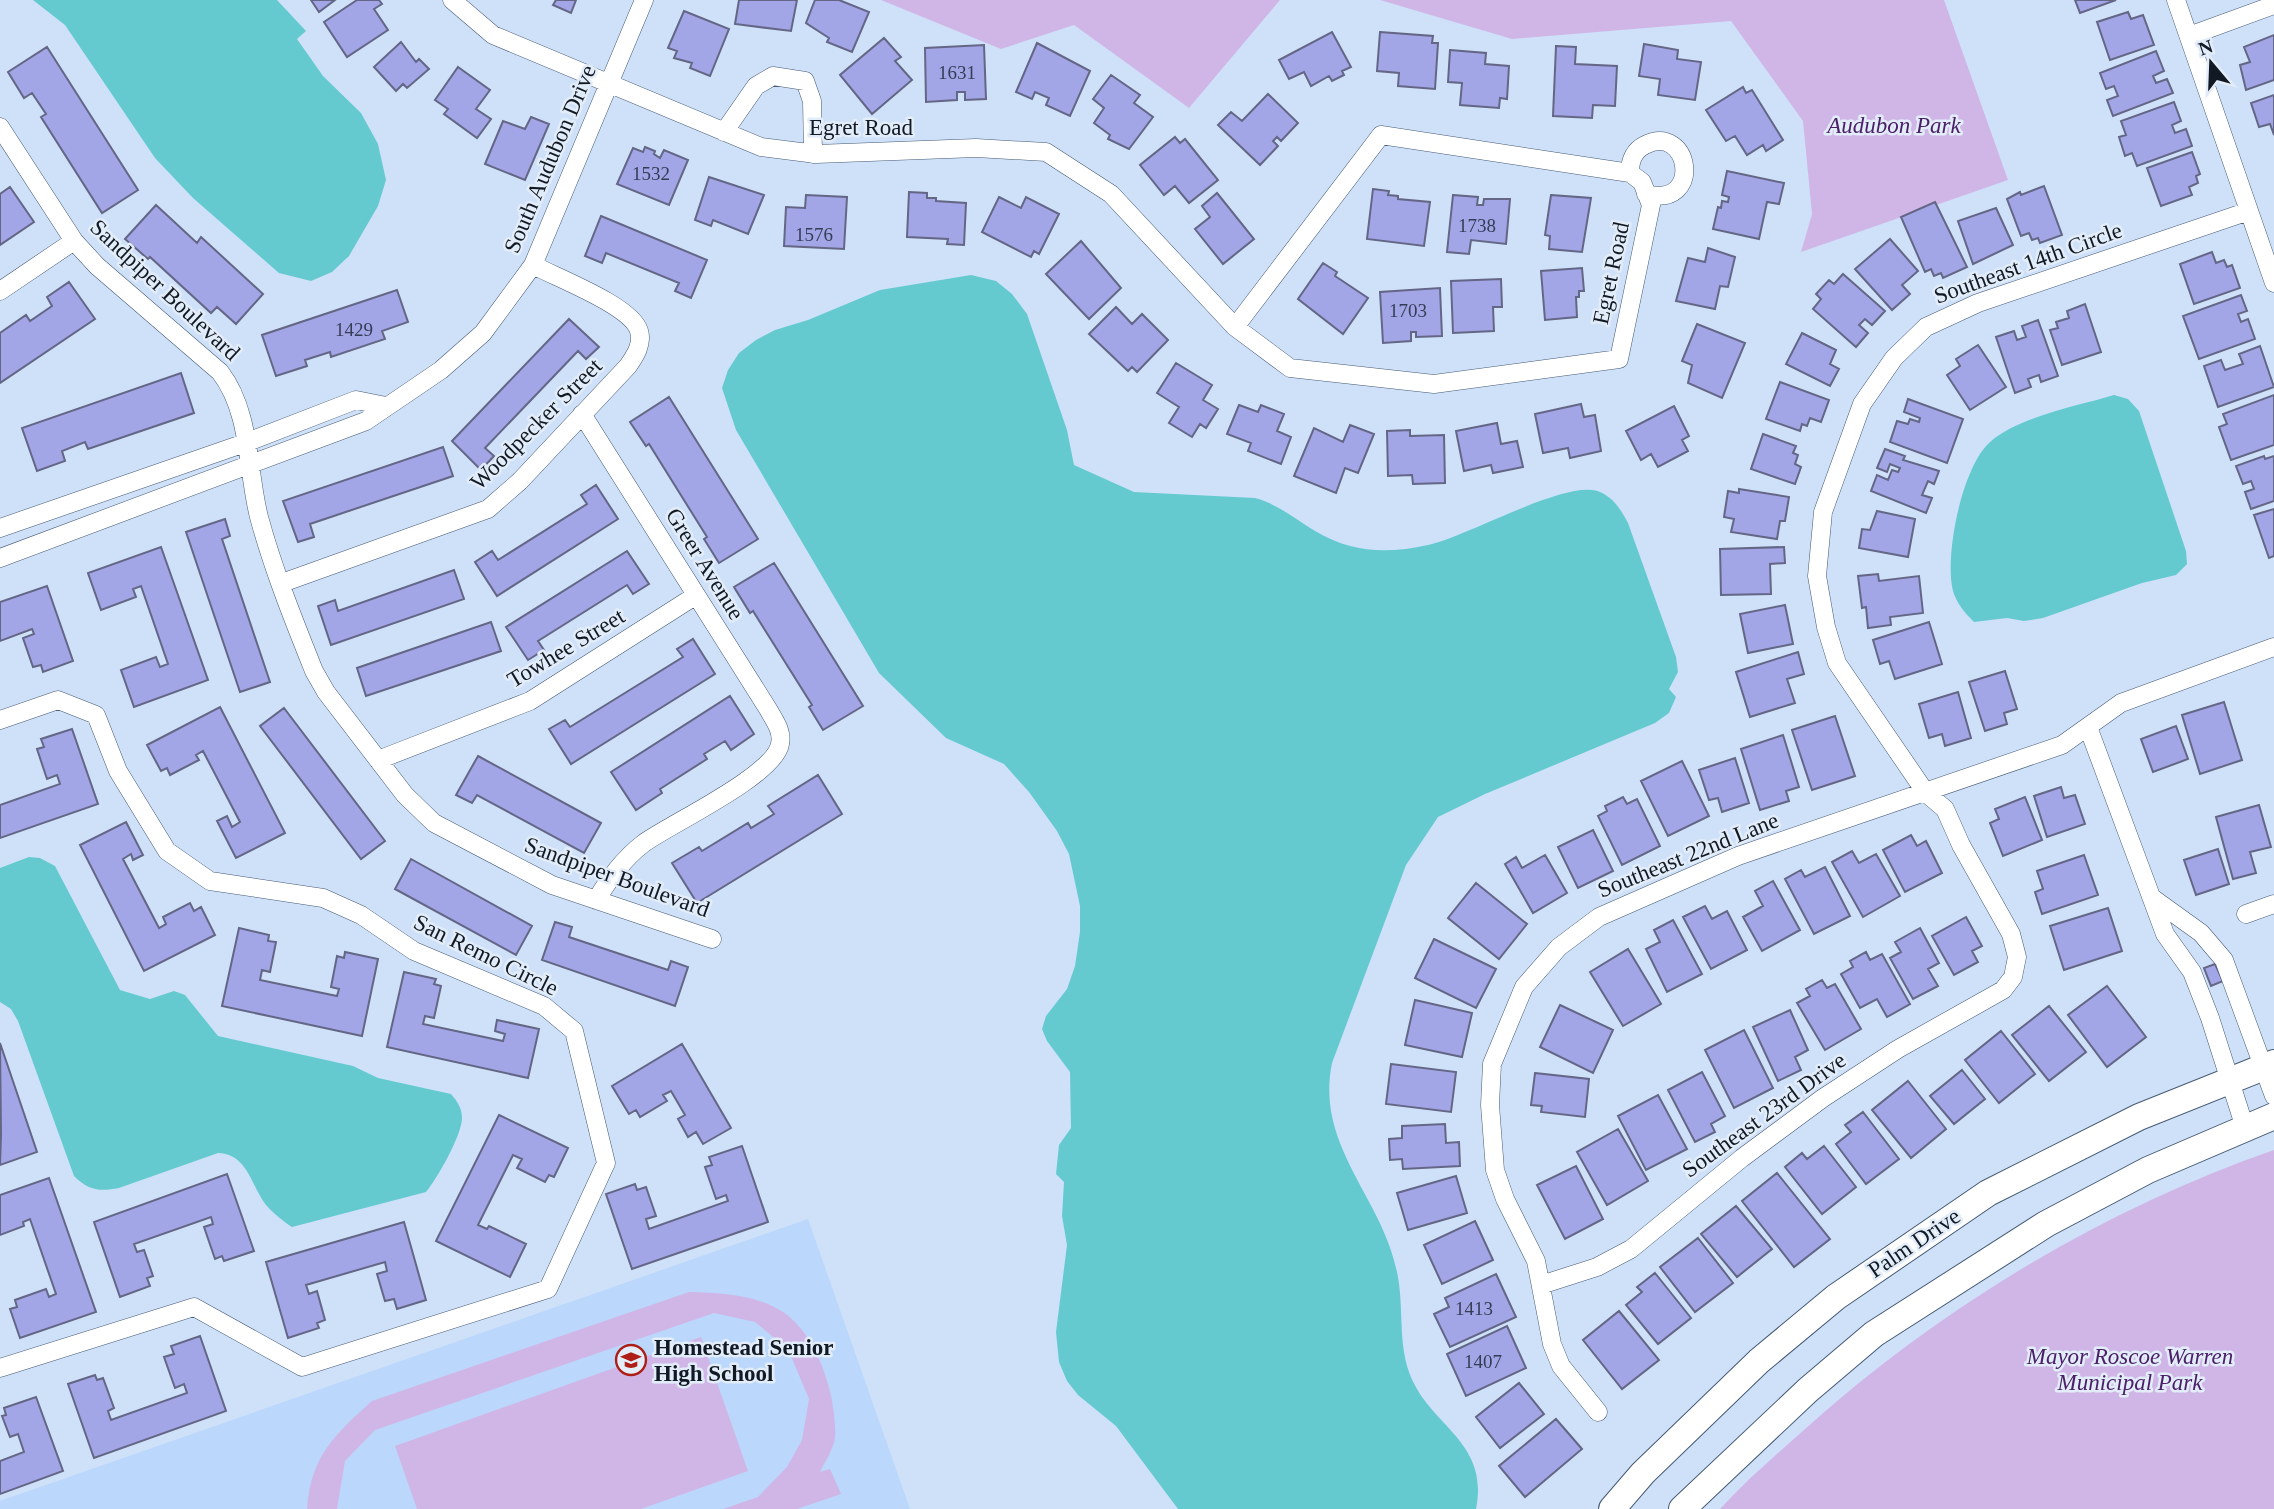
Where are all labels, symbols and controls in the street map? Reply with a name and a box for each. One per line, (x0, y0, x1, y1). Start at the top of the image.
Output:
north arrow (2176, 28, 2246, 98)
text: N (2196, 35, 2216, 60)
street label: South Audubon Drive (499, 61, 601, 257)
house number: 1631 (938, 62, 976, 83)
park label: Audubon Park (1825, 113, 1962, 138)
street label: Egret Road (809, 115, 914, 140)
house number: 1532 (632, 163, 670, 184)
street label: Sandpiper Boulevard (85, 214, 245, 366)
house number: 1738 (1458, 215, 1496, 236)
street label: Southeast 14th Circle (1931, 217, 2125, 309)
street label: Egret Road (1588, 219, 1634, 327)
house number: 1576 (795, 224, 833, 245)
house number: 1703 (1389, 300, 1427, 321)
house number: 1429 (335, 319, 373, 340)
street label: Woodpecker Street (465, 353, 607, 495)
street label: Greer Avenue (661, 504, 749, 624)
street label: Towhee Street (503, 603, 629, 693)
street label: Southeast 22nd Lane (1594, 807, 1782, 903)
street label: Sandpiper Boulevard (521, 832, 713, 922)
street label: San Remo Circle (410, 909, 562, 1001)
street label: Southeast 23rd Drive (1678, 1047, 1850, 1183)
street label: Palm Drive (1863, 1203, 1965, 1283)
house number: 1413 (1455, 1298, 1493, 1319)
place label: Homestead Senior High School (654, 1335, 834, 1386)
school or university icon: Homestead Senior High School (614, 1343, 648, 1377)
park label: Mayor Roscoe Warren Municipal Park (2026, 1344, 2233, 1395)
house number: 1407 (1464, 1351, 1502, 1372)

